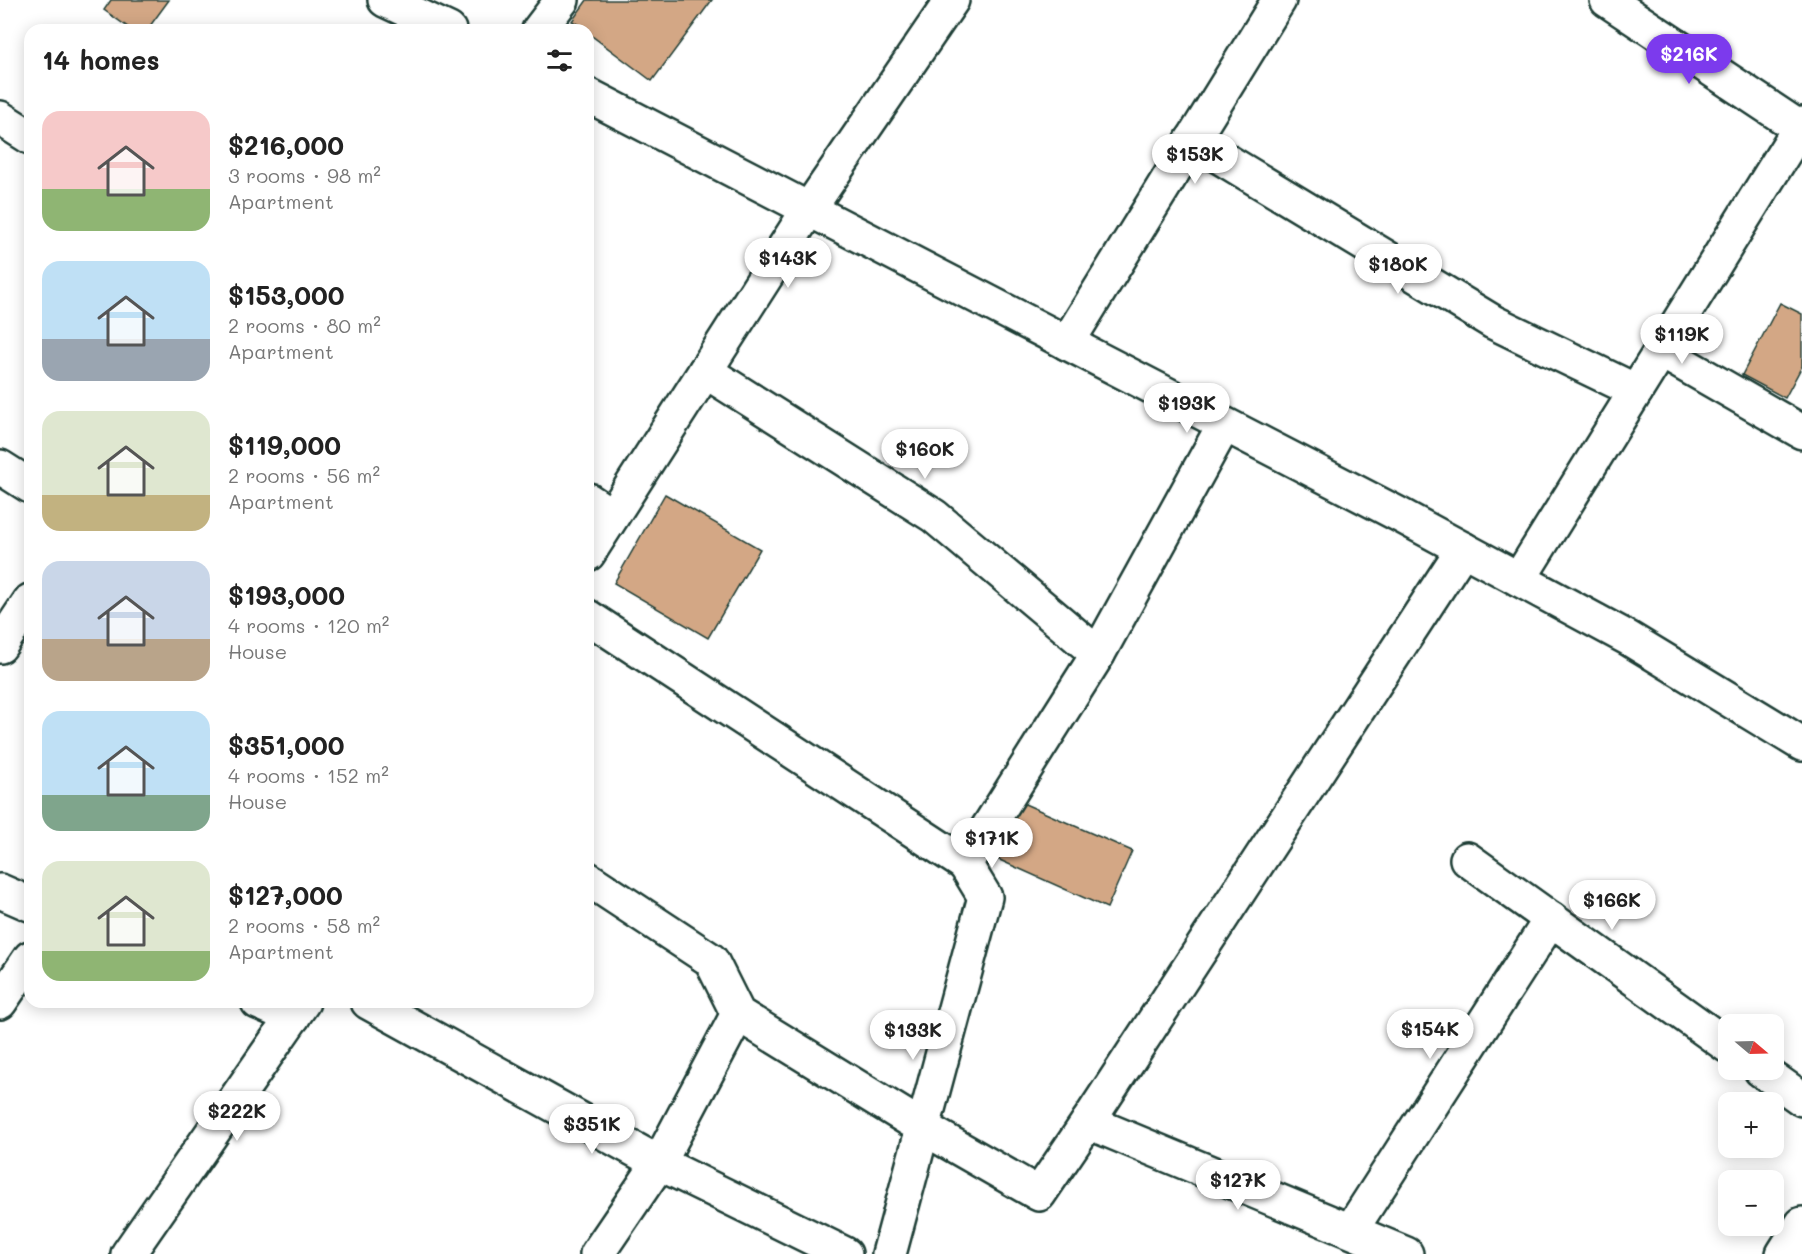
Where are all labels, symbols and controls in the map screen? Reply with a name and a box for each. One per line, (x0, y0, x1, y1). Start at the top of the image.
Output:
pin: $216K (1647, 34, 1731, 85)
text: $216K (1660, 40, 1718, 66)
text: 14 homes (42, 43, 160, 77)
icon: filters (543, 44, 576, 77)
text: $216,000 (228, 128, 344, 162)
pin: $153K (1153, 134, 1237, 185)
icon: home (90, 135, 162, 207)
text: $153K (1166, 140, 1224, 166)
text: 3 rooms · 98 m² (228, 162, 381, 188)
text: Apartment (228, 188, 334, 214)
pin: $143K (746, 238, 830, 289)
text: $143K (758, 244, 818, 270)
pin: $180K (1356, 244, 1440, 295)
text: $180K (1368, 250, 1428, 276)
text: $153,000 (228, 278, 345, 312)
icon: home (90, 285, 162, 357)
text: 2 rooms · 80 m² (228, 312, 381, 338)
pin: $119K (1640, 314, 1724, 365)
text: $119K (1654, 320, 1710, 346)
text: Apartment (228, 338, 334, 364)
pin: $193K (1145, 383, 1229, 434)
text: $193K (1158, 389, 1216, 415)
text: $119,000 (228, 428, 341, 462)
pin: $160K (883, 429, 967, 480)
icon: home (90, 435, 162, 507)
text: $160K (895, 435, 955, 461)
text: 2 rooms · 56 m² (228, 462, 380, 488)
text: Apartment (228, 488, 334, 514)
text: $193,000 (228, 578, 345, 612)
icon: home (90, 585, 162, 657)
text: 4 rooms · 120 m² (228, 612, 389, 638)
text: House (228, 638, 287, 664)
text: $351,000 (228, 728, 345, 762)
icon: home (90, 735, 162, 807)
text: 4 rooms · 152 m² (228, 762, 389, 788)
text: House (228, 788, 287, 814)
pin: $171K (950, 818, 1034, 869)
text: $171K (965, 824, 1019, 850)
text: $127,000 (228, 878, 343, 912)
pin: $166K (1570, 880, 1654, 931)
icon: home (90, 885, 162, 957)
text: $166K (1583, 886, 1641, 912)
text: 2 rooms · 58 m² (228, 912, 380, 938)
text: Apartment (228, 938, 334, 964)
pin: $154K (1388, 1009, 1472, 1060)
pin: $133K (871, 1010, 955, 1061)
north arrow (1718, 1014, 1784, 1080)
map controls (1718, 1014, 1784, 1236)
text: $154K (1401, 1015, 1459, 1041)
text: $133K (884, 1016, 942, 1042)
pin: $222K (195, 1091, 279, 1142)
button: + (1718, 1092, 1784, 1158)
text: $222K (207, 1097, 267, 1123)
pin: $351K (550, 1104, 634, 1155)
text: $351K (563, 1110, 621, 1136)
pin: $127K (1196, 1160, 1280, 1211)
text: $127K (1210, 1166, 1266, 1192)
button: − (1718, 1170, 1784, 1236)

